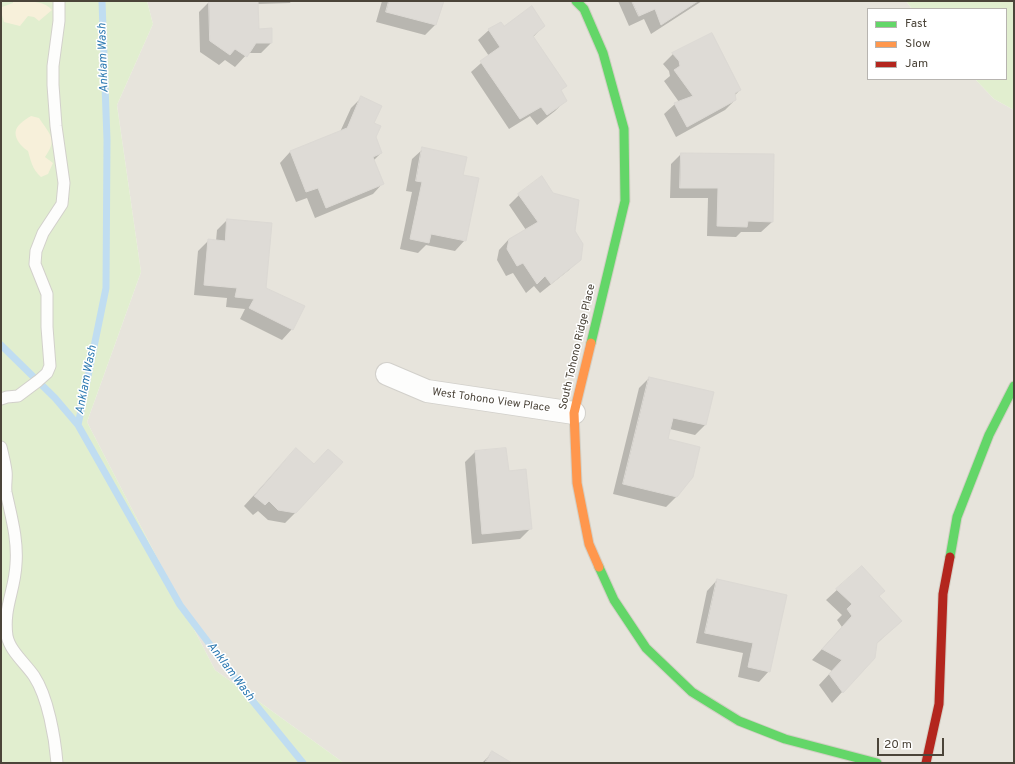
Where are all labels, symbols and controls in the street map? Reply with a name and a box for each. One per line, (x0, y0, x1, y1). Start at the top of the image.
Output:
legend (867, 8, 1007, 80)
text: Fast (905, 16, 927, 32)
water label: Anklam Wash (96, 23, 112, 93)
text: Slow (905, 36, 931, 52)
text: Jam (905, 56, 928, 72)
street label: South Tohono Ridge Place (557, 283, 599, 411)
water label: Anklam Wash (73, 344, 101, 416)
street label: West Tohono View Place (431, 386, 551, 416)
water label: Anklam Wash (203, 640, 257, 704)
scale bar (879, 730, 946, 756)
text: 20 m (884, 737, 912, 753)

